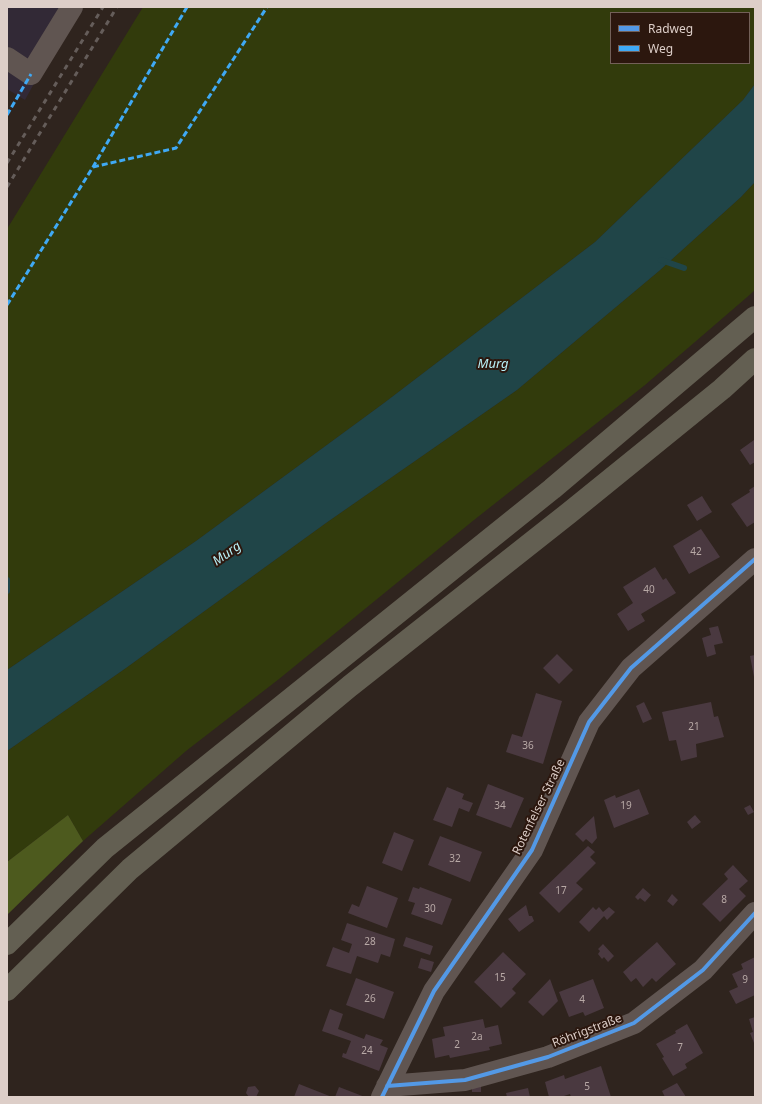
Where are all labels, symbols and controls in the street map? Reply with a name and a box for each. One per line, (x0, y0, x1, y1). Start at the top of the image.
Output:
legend (610, 12, 750, 64)
text: Radweg (648, 20, 693, 37)
text: Weg (648, 40, 673, 57)
water label: Murg (477, 356, 509, 372)
water label: Murg (210, 539, 244, 569)
house number: 42 (690, 546, 702, 558)
house number: 40 (643, 584, 655, 596)
house number: 21 (688, 721, 700, 733)
house number: 36 (522, 740, 534, 752)
street label: Rotenfelser Straße (510, 757, 568, 857)
house number: 34 (494, 800, 506, 812)
house number: 19 (620, 800, 632, 812)
house number: 32 (449, 853, 461, 865)
house number: 17 (555, 885, 567, 897)
house number: 8 (721, 894, 727, 906)
house number: 30 (424, 903, 436, 915)
house number: 28 (364, 936, 376, 948)
house number: 15 (494, 972, 506, 984)
house number: 9 (742, 974, 748, 986)
house number: 26 (364, 993, 376, 1005)
house number: 4 (579, 994, 585, 1006)
street label: Röhrigstraße (550, 1011, 624, 1051)
house number: 2a (471, 1031, 483, 1043)
house number: 2 (454, 1039, 460, 1051)
house number: 7 (677, 1042, 683, 1054)
house number: 24 (361, 1045, 373, 1057)
house number: 5 (584, 1081, 590, 1093)

